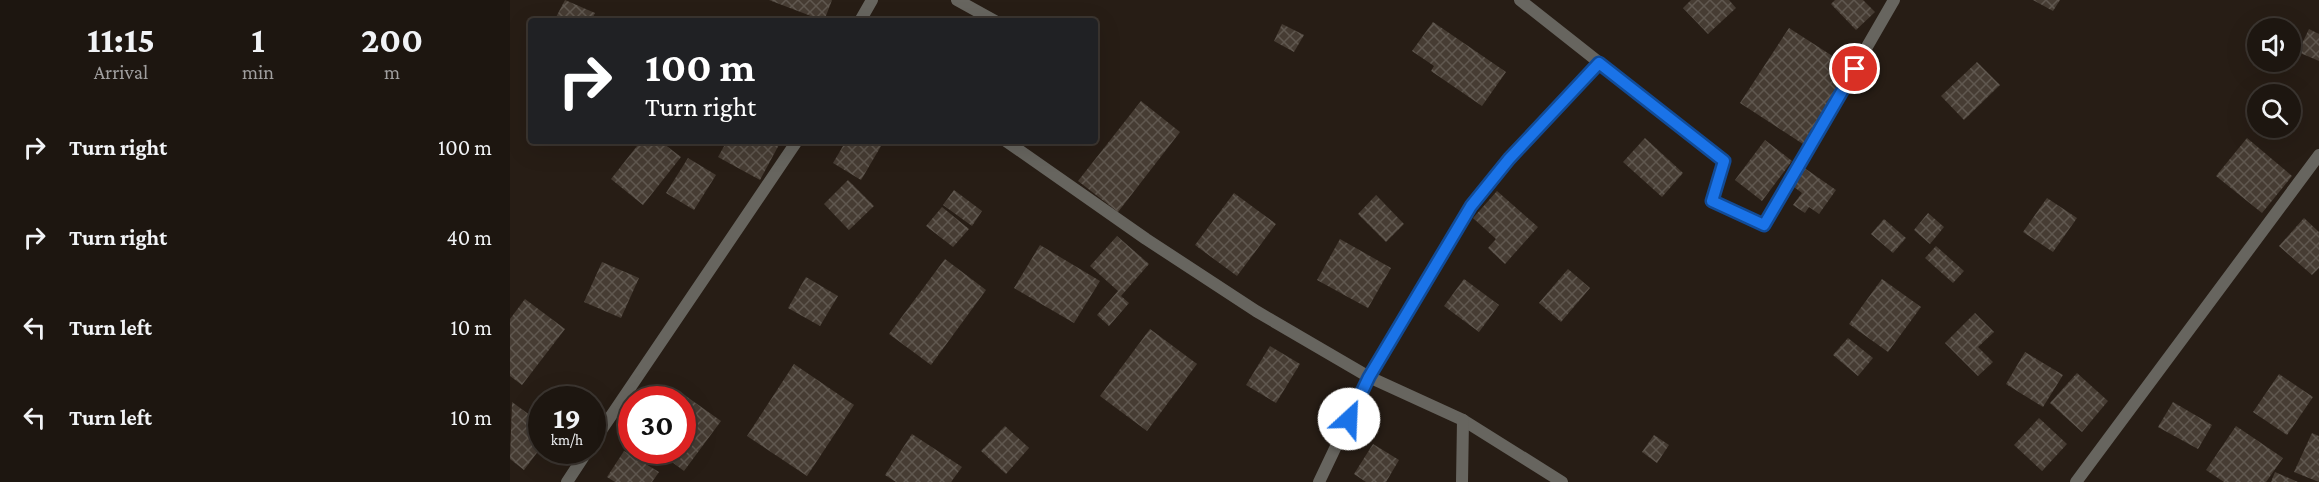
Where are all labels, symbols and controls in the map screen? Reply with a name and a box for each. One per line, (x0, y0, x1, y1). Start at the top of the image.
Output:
map controls (2247, 18, 2301, 138)
button: sound (2247, 18, 2301, 72)
text: 11:15 (87, 20, 155, 60)
text: 1 (251, 20, 265, 60)
text: 200 (361, 20, 423, 60)
icon: right (546, 42, 624, 120)
text: 100 m (645, 43, 755, 90)
pin (1829, 43, 1880, 94)
icon: arrive (1838, 52, 1871, 85)
text: Arrival (94, 61, 148, 83)
text: min (242, 61, 274, 83)
text: m (384, 61, 400, 83)
button: search (2247, 84, 2301, 138)
text: Turn right (645, 92, 756, 122)
icon: right (18, 131, 51, 164)
text: Turn right (69, 135, 167, 160)
text: 100 m (438, 135, 492, 160)
icon: right (18, 221, 51, 254)
text: Turn right (69, 225, 167, 250)
text: 40 m (447, 225, 492, 250)
icon: left (18, 311, 51, 344)
text: Turn left (69, 315, 152, 340)
text: 10 m (450, 315, 492, 340)
speed limit sign: 30 (618, 386, 696, 464)
position arrow (1317, 387, 1381, 451)
icon: left (18, 401, 51, 434)
text: 19 (553, 401, 581, 434)
text: Turn left (69, 405, 152, 430)
text: 10 m (450, 405, 492, 430)
text: km/h (551, 432, 583, 448)

